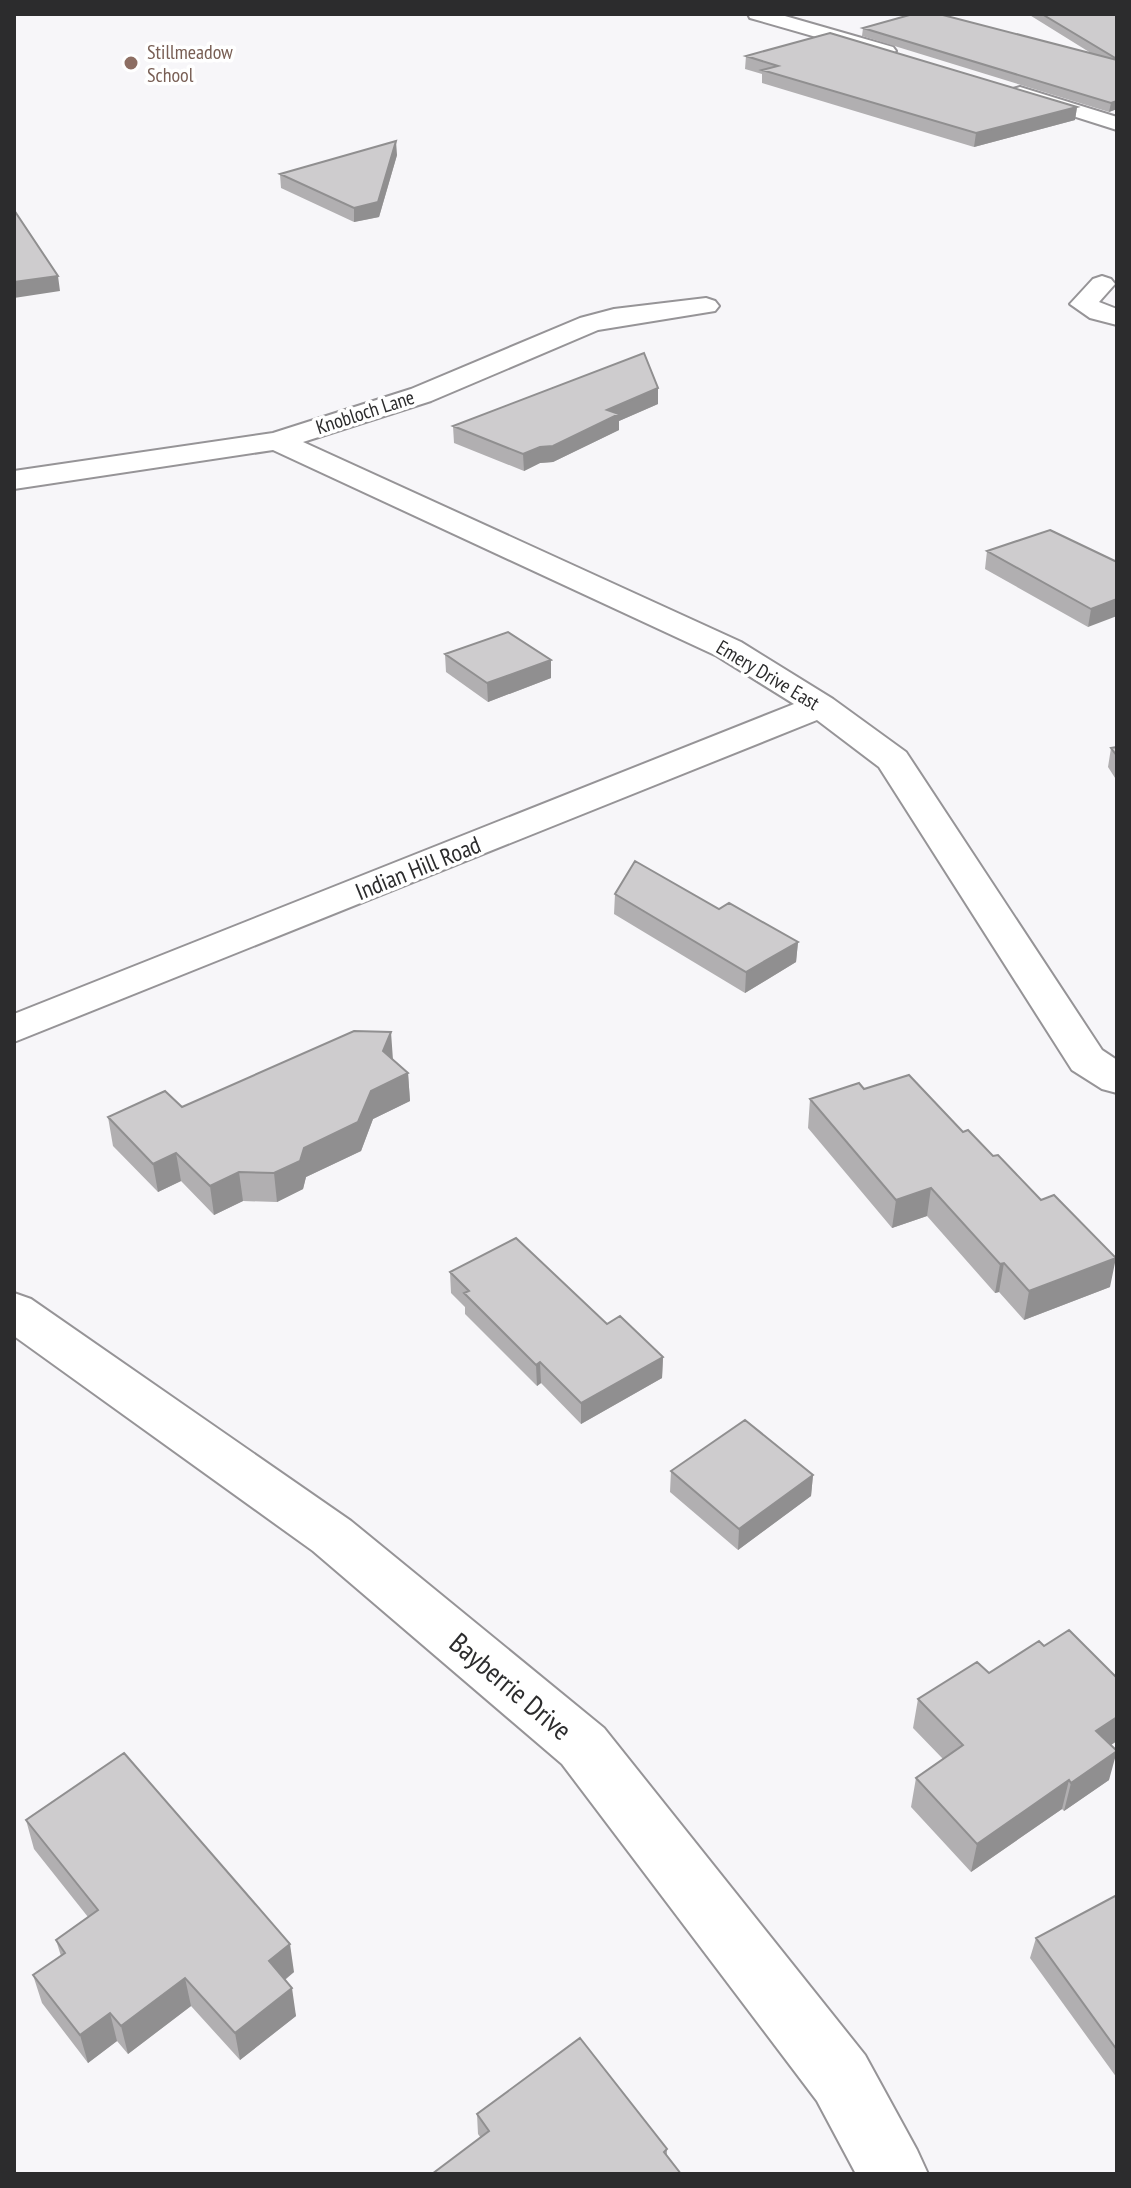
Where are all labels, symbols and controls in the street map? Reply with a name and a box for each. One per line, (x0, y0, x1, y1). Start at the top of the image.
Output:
place label: Stillmeadow School (147, 39, 233, 88)
marker: Stillmeadow School (122, 54, 140, 72)
street label: Knobloch Lane (312, 384, 418, 440)
street label: Emery Drive East (712, 634, 825, 716)
street label: Indian Hill Road (351, 829, 485, 907)
street label: Bayberrie Drive (442, 1624, 580, 1748)

